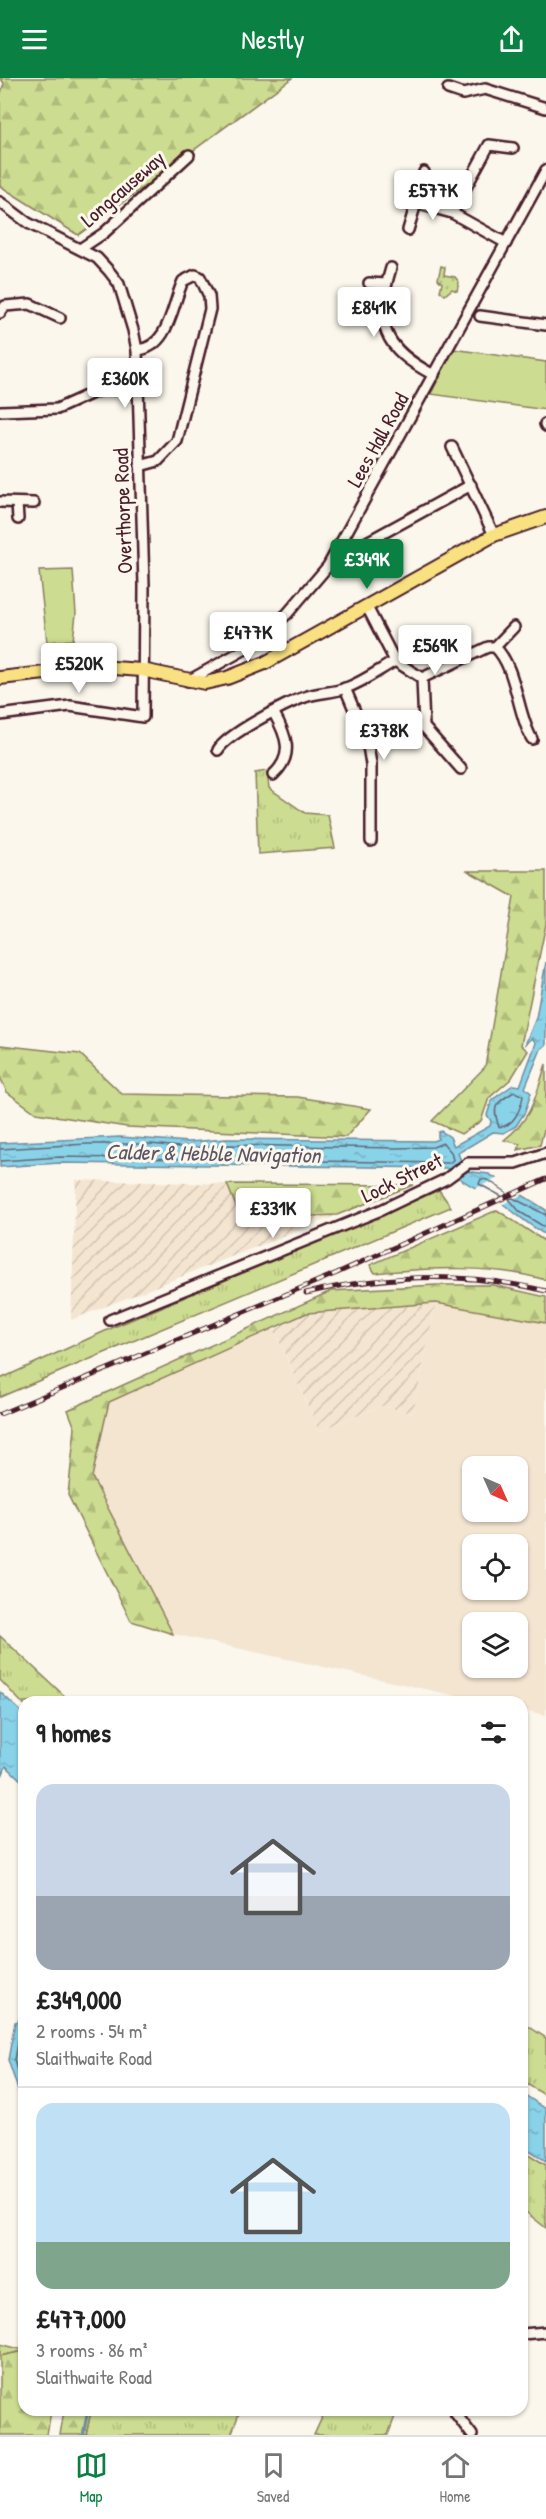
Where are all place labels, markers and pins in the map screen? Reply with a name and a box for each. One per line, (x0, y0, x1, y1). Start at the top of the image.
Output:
pin: £577K (391, 170, 475, 221)
pin: £841K (332, 287, 416, 338)
pin: £360K (83, 358, 167, 409)
pin: £349K (325, 539, 409, 590)
pin: £477K (206, 612, 290, 663)
pin: £569K (393, 625, 477, 676)
pin: £520K (37, 643, 121, 694)
pin: £378K (342, 710, 426, 761)
pin: £331K (231, 1188, 315, 1239)

